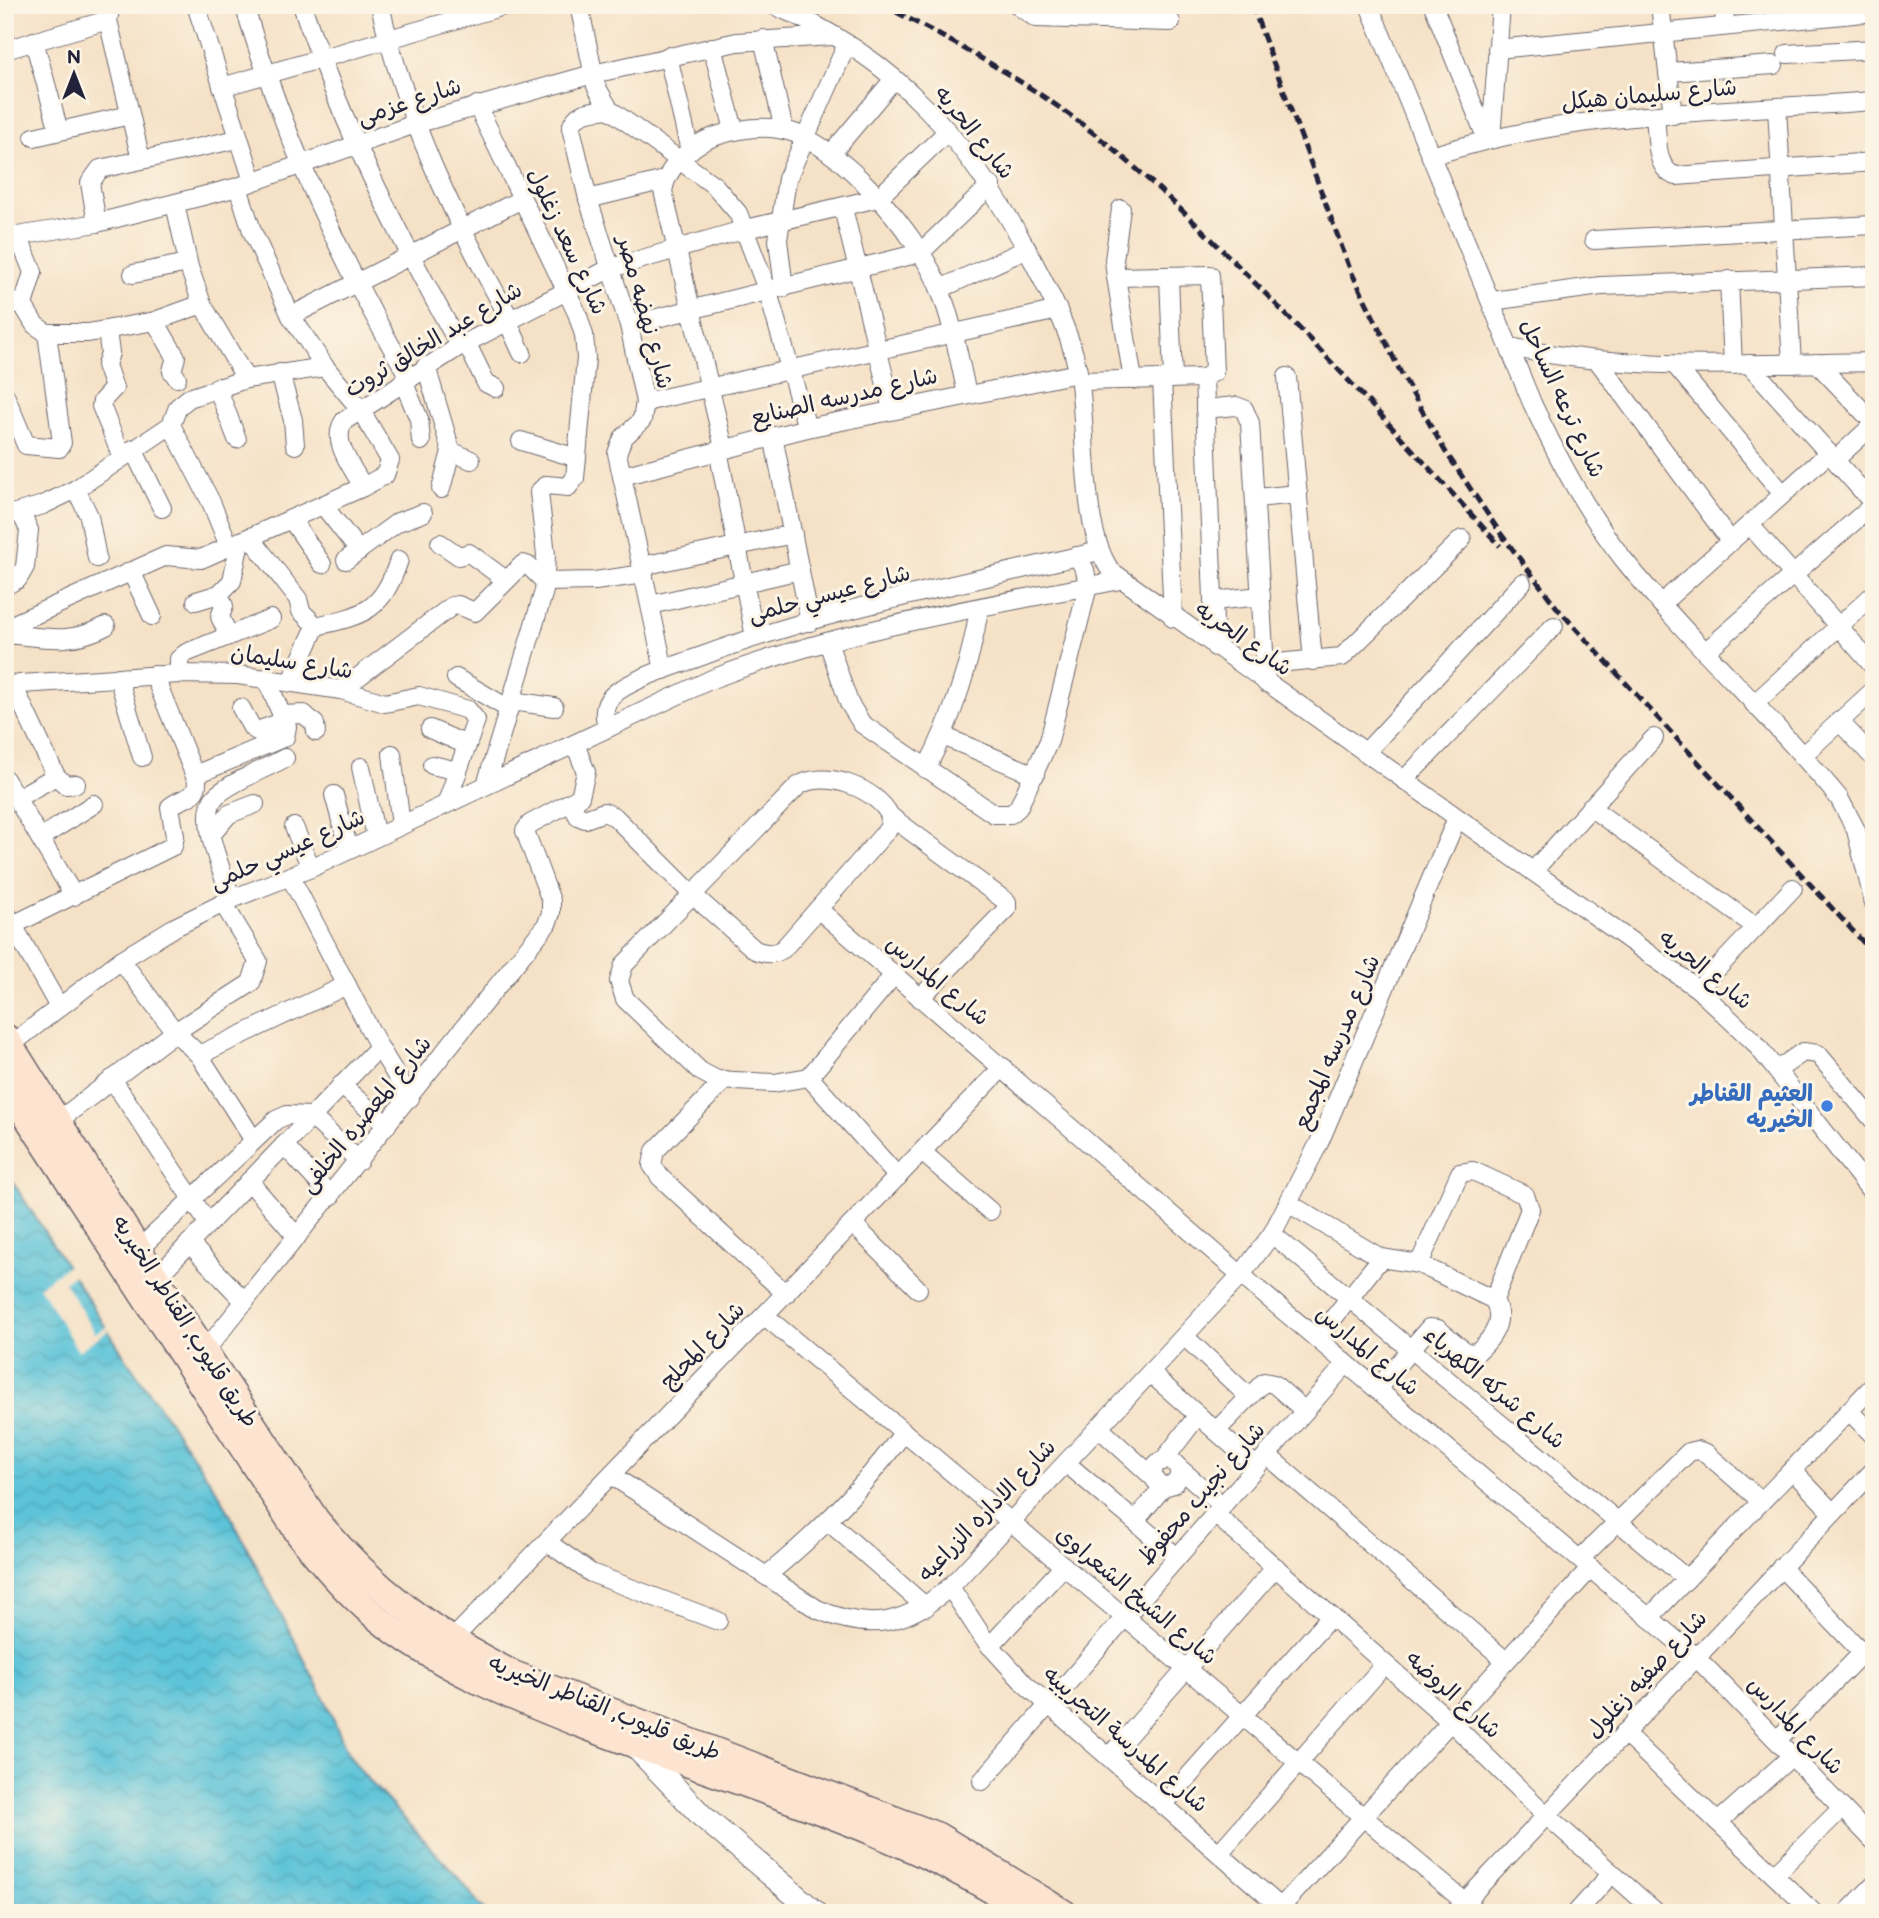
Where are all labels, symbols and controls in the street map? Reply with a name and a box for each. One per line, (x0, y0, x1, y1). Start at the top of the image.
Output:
north arrow (38, 38, 108, 108)
text: N (67, 47, 81, 70)
street label: شارع عزمى (354, 72, 465, 133)
street label: شارع سليمان هيكل (1560, 73, 1738, 118)
street label: شارع الحريه (927, 80, 1020, 186)
street label: شارع سعد زغلول (520, 164, 613, 320)
street label: شارع نهضه مصر (610, 231, 679, 392)
street label: شارع عبد الخالق ثروت (340, 276, 528, 405)
street label: شارع ترعه الساحل (1512, 315, 1611, 483)
street label: شارع مدرسه الصنايع (748, 362, 941, 434)
street label: شارع عيسي حلمى (745, 559, 915, 635)
street label: شارع الحريه (1189, 595, 1297, 683)
street label: شارع سليمان (229, 639, 355, 686)
street label: شارع عيسي حلمى (205, 803, 372, 902)
street label: شارع الحريه (1652, 924, 1758, 1017)
street label: شارع المدارس (879, 929, 995, 1033)
street label: شارع مدرسه المجمع (1287, 951, 1388, 1135)
street label: شارع المعصره الخلفى (294, 1030, 439, 1200)
place label: العثيم القناطر الخيريه (1688, 1080, 1813, 1134)
marker: العثيم القناطر الخيريه (1819, 1098, 1835, 1114)
street label: طريق قليوب, القناطر الخيريه (106, 1210, 264, 1433)
street label: شارع المحلج (654, 1296, 752, 1396)
street label: شارع المدارس (1309, 1299, 1425, 1403)
street label: شارع شركه الكهرباء (1417, 1320, 1571, 1456)
street label: شارع نجيب محفوظ (1132, 1417, 1272, 1571)
street label: شارع الاداره الزراعيه (911, 1433, 1063, 1589)
street label: شارع الشيخ الشعراوى (1049, 1520, 1223, 1672)
street label: شارع صفيه زغلول (1580, 1605, 1714, 1745)
street label: شارع الروضه (1399, 1645, 1507, 1746)
street label: طريق قليوب, القناطر الخيريه (484, 1649, 725, 1767)
street label: شارع المدرسة التجريبيه (1036, 1660, 1214, 1820)
street label: شارع المدارس (1741, 1670, 1849, 1782)

